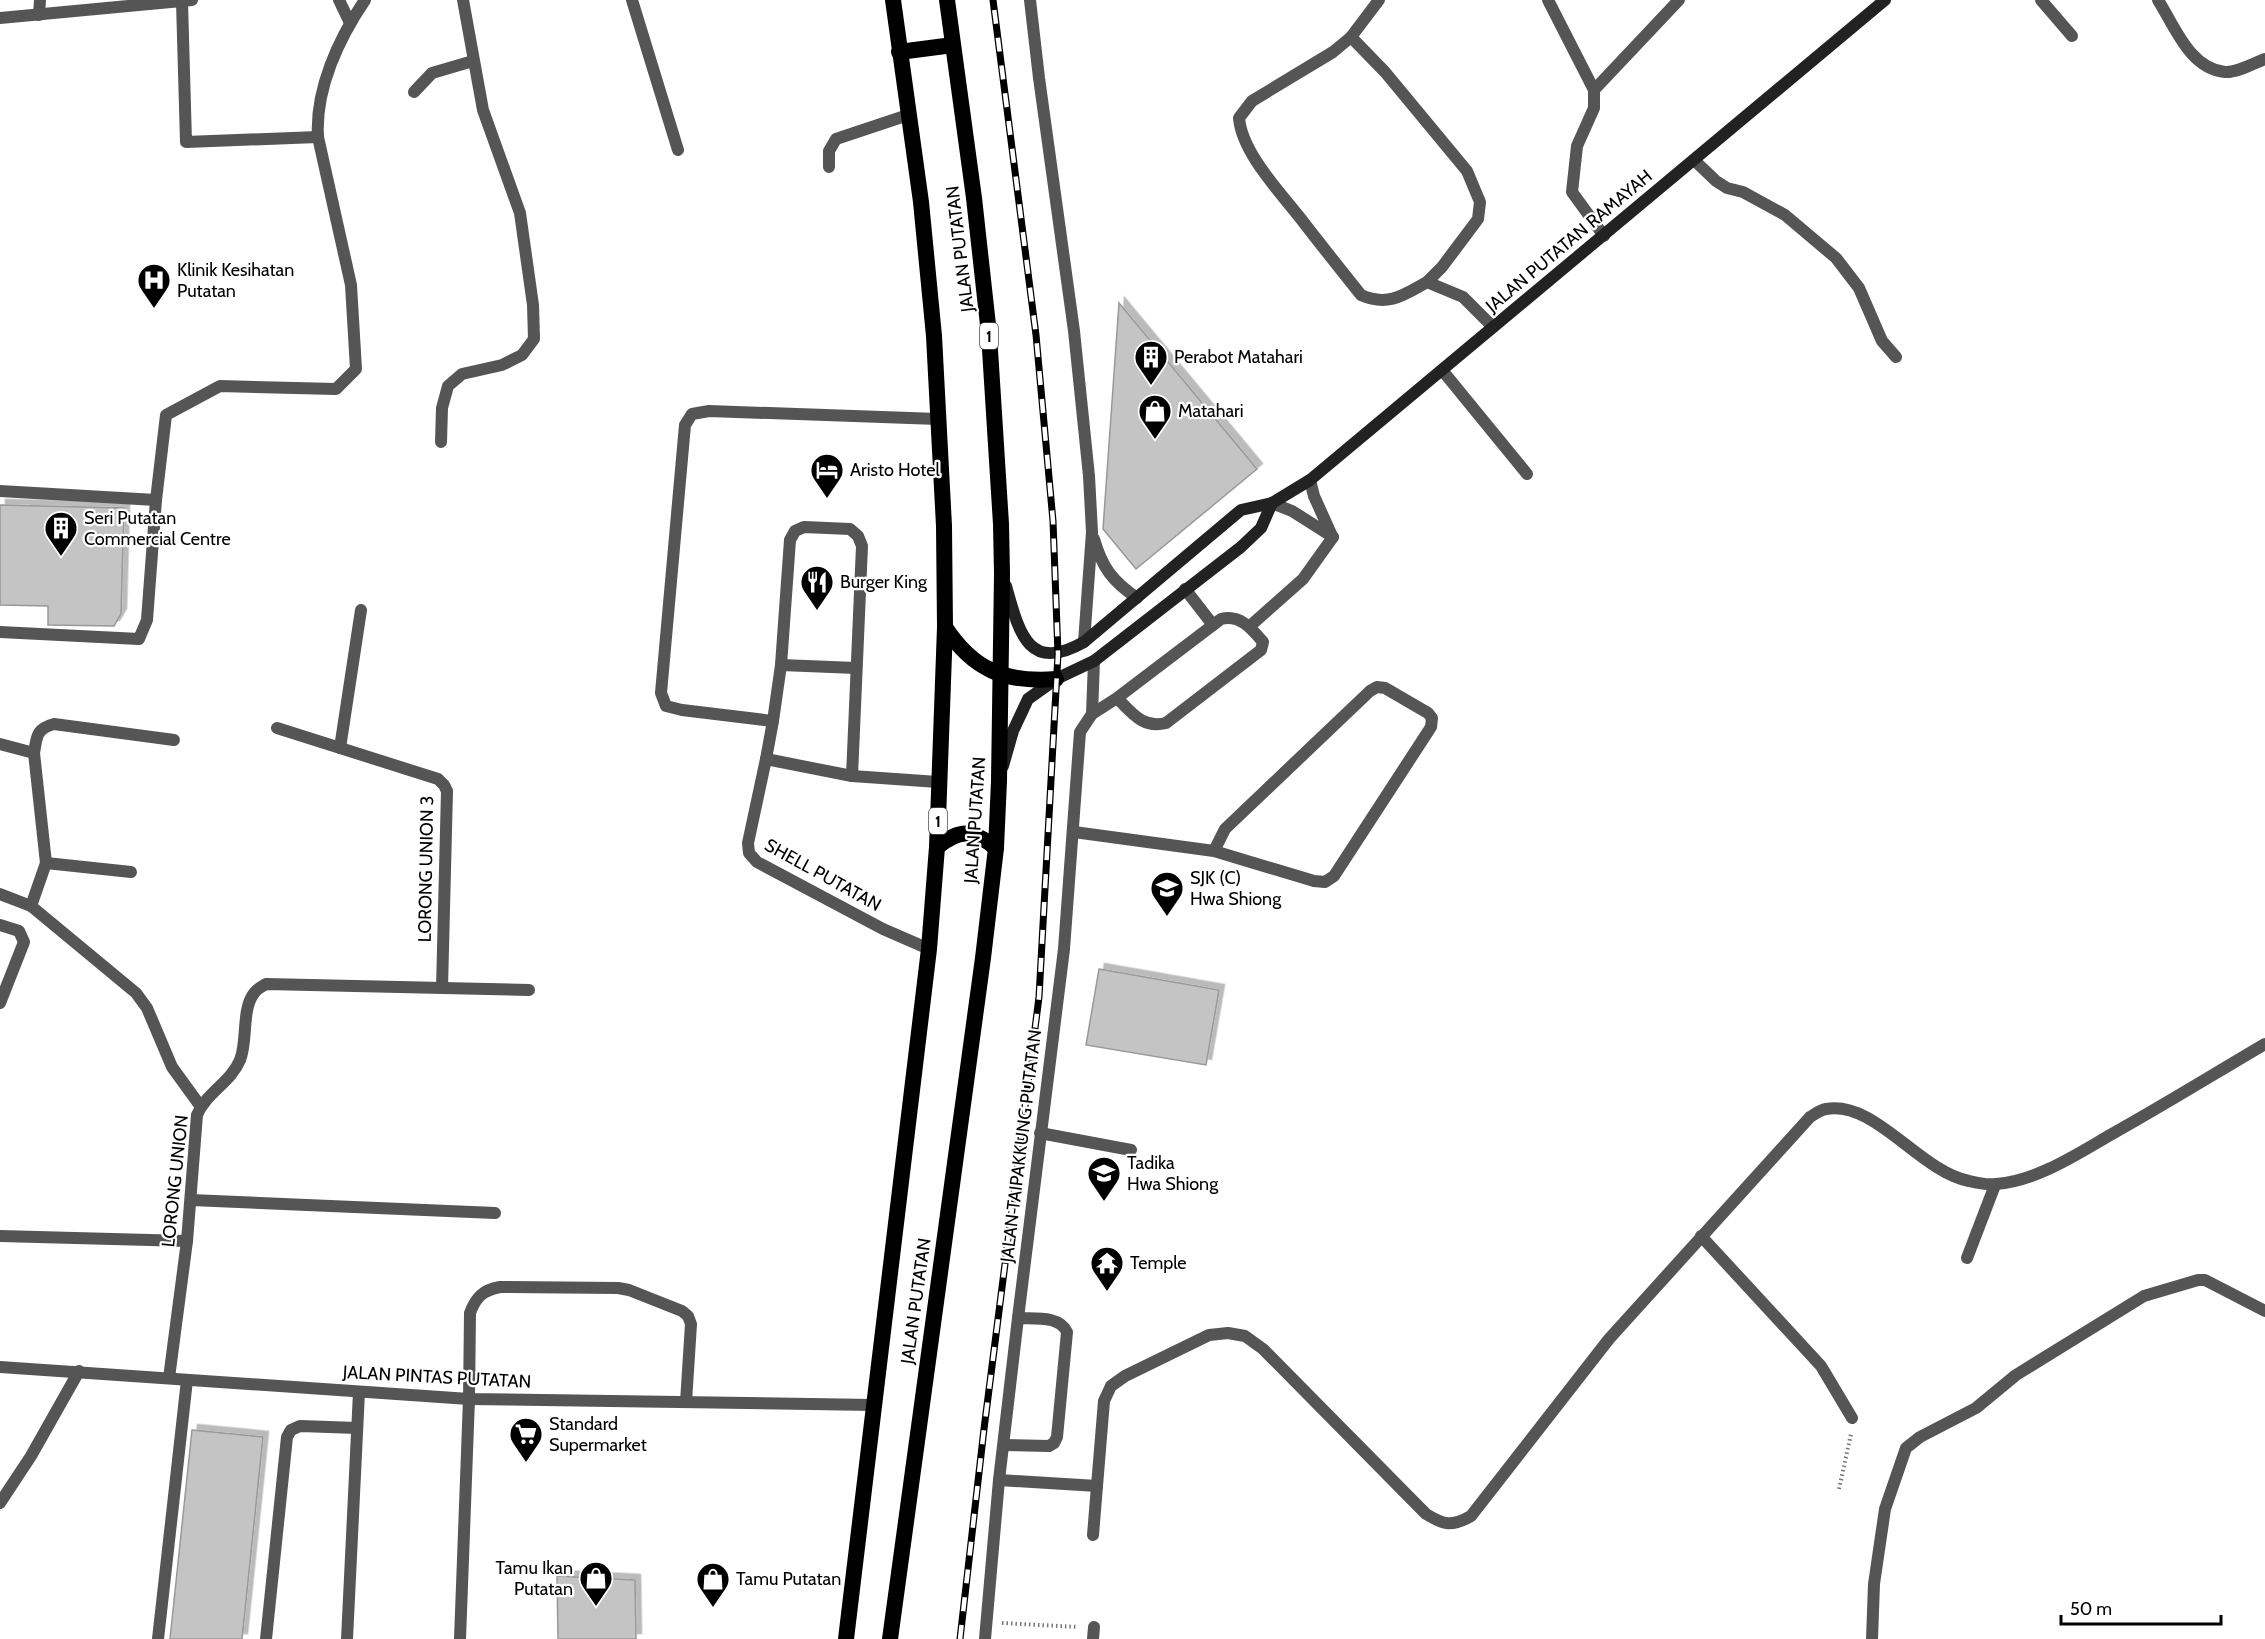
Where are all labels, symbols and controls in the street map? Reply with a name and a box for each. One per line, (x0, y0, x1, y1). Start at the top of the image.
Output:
street label: JALAN PUTATAN RAMAYAH (1481, 165, 1657, 318)
street label: JALAN PUTATAN (941, 185, 979, 314)
place label: Klinik Kesihatan Putatan (177, 259, 294, 302)
hospital icon: Klinik Kesihatan Putatan (136, 262, 172, 309)
road number: 1 (980, 323, 998, 349)
building icon: Perabot Matahari (1133, 339, 1169, 386)
place label: Perabot Matahari (1174, 346, 1303, 368)
shop icon: Matahari (1137, 393, 1173, 440)
place label: Matahari (1178, 400, 1244, 422)
hotel icon: Aristo Hotel (809, 452, 845, 499)
place label: Aristo Hotel (850, 459, 940, 481)
place label: Seri Putatan Commercial Centre (84, 507, 231, 550)
building icon: Seri Putatan Commercial Centre (43, 510, 79, 557)
restaurant icon: Burger King (799, 564, 835, 611)
place label: Burger King (840, 571, 928, 593)
street label: JALAN PUTATAN (960, 756, 990, 885)
street label: LORONG UNION 3 (414, 796, 438, 942)
road number: 1 (929, 808, 947, 834)
street label: SHELL PUTATAN (761, 834, 885, 916)
place label: SJK (C) Hwa Shiong (1190, 867, 1282, 910)
school or university icon: SJK (C) Hwa Shiong (1149, 870, 1185, 917)
street label: JALAN TAIPAKKUNG PUTATAN (996, 1028, 1046, 1265)
street label: LORONG UNION (157, 1114, 193, 1248)
place label: Tadika Hwa Shiong (1127, 1152, 1219, 1195)
school or university icon: Tadika Hwa Shiong (1086, 1155, 1122, 1202)
street label: JALAN PUTATAN (896, 1237, 936, 1366)
temple icon: Temple (1089, 1245, 1125, 1292)
place label: Temple (1130, 1252, 1187, 1274)
street label: JALAN PINTAS PUTATAN (341, 1361, 532, 1393)
place label: Standard Supermarket (549, 1413, 647, 1456)
supermarket icon: Standard Supermarket (508, 1416, 544, 1463)
place label: Tamu Ikan Putatan (495, 1557, 573, 1600)
shop icon: Tamu Ikan Putatan (578, 1560, 614, 1607)
shop icon: Tamu Putatan (695, 1561, 731, 1608)
place label: Tamu Putatan (736, 1568, 841, 1590)
scale bar (2061, 1588, 2222, 1626)
text: 50 m (2070, 1598, 2112, 1620)

